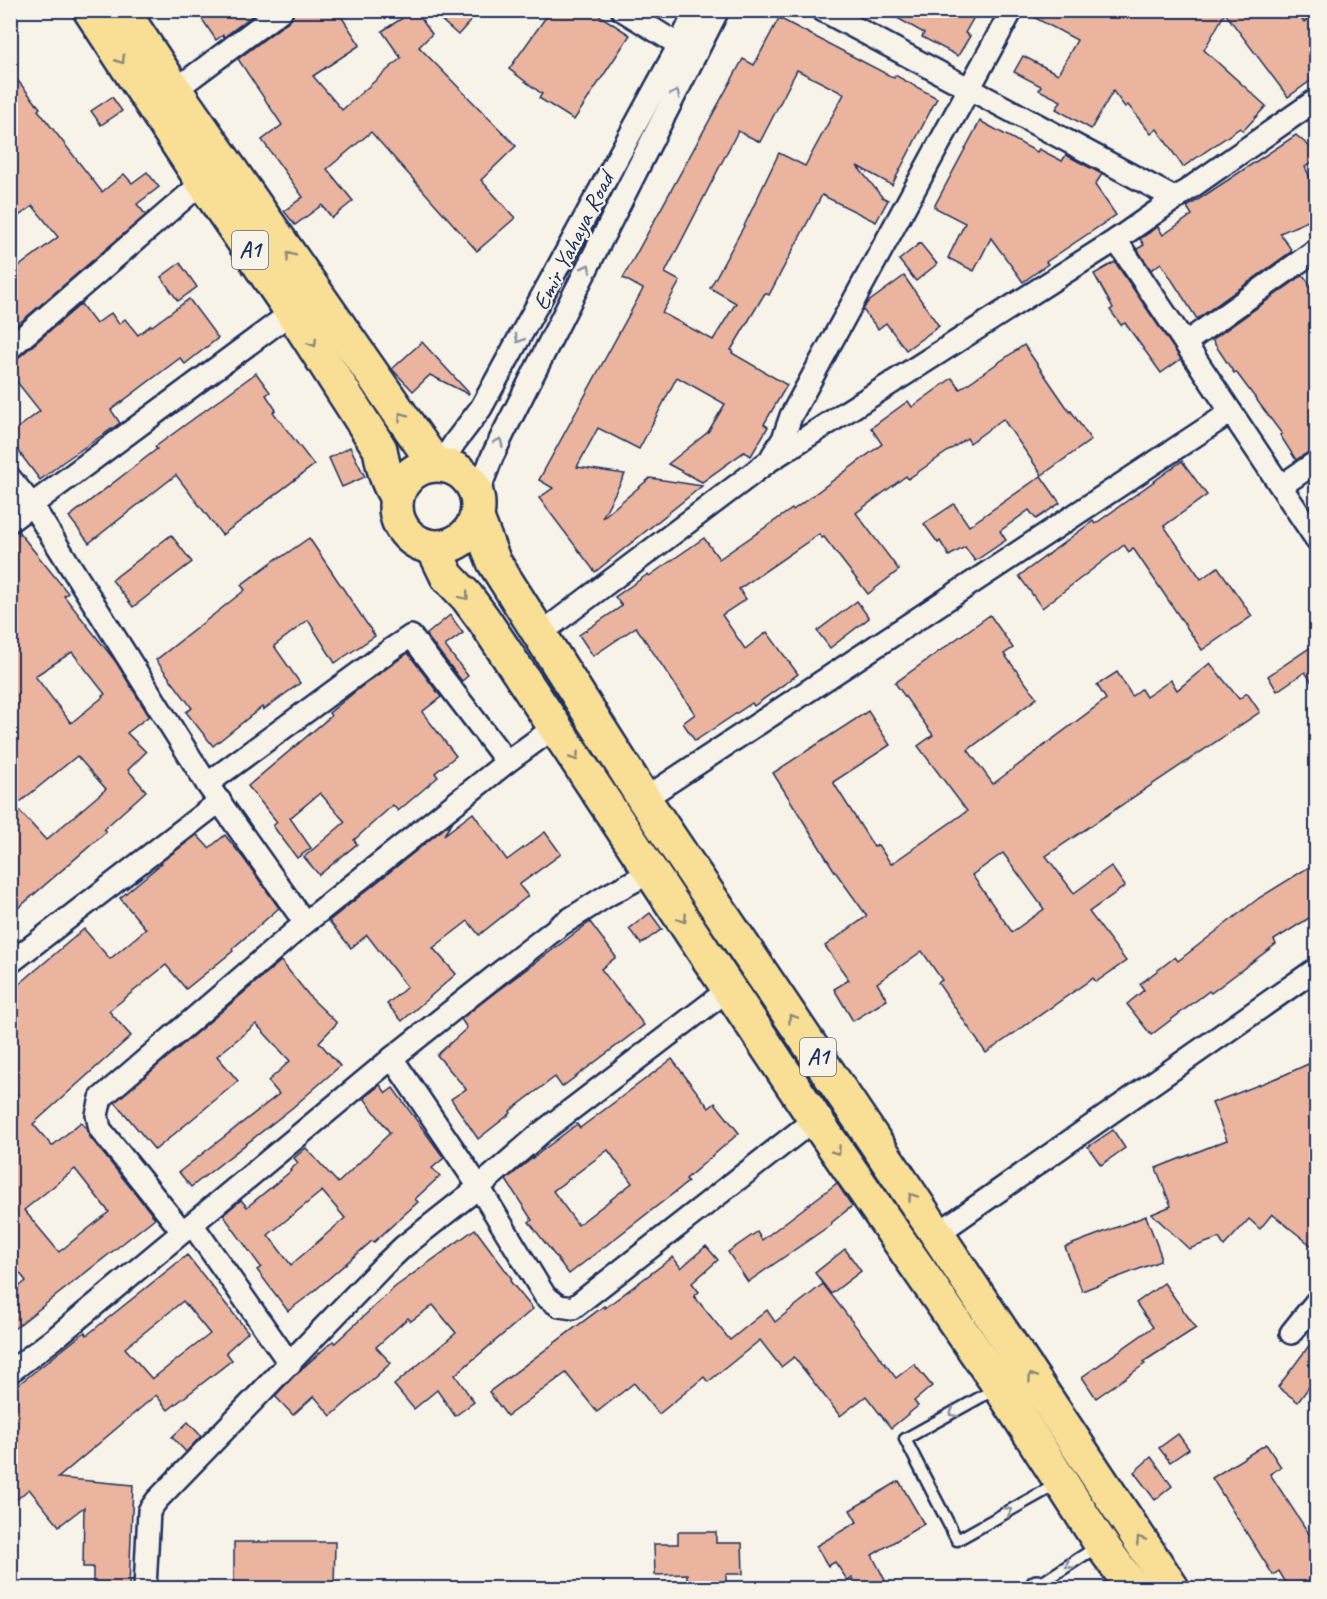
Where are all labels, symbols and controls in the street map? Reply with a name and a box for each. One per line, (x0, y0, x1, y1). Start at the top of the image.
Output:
one-way arrow (114, 53, 125, 64)
one-way arrow (668, 90, 680, 101)
street label: Emir Yahaya Road (525, 164, 622, 315)
road number: A1 (232, 231, 268, 269)
one-way arrow (286, 252, 297, 263)
one-way arrow (580, 263, 592, 274)
one-way arrow (515, 333, 526, 344)
one-way arrow (305, 337, 317, 347)
one-way arrow (398, 412, 409, 423)
one-way arrow (492, 437, 504, 448)
one-way arrow (458, 589, 469, 600)
one-way arrow (567, 751, 579, 761)
one-way arrow (675, 913, 686, 924)
one-way arrow (788, 1014, 799, 1025)
road number: A1 (800, 1038, 836, 1076)
one-way arrow (830, 1145, 841, 1156)
one-way arrow (909, 1193, 920, 1204)
one-way arrow (1028, 1373, 1040, 1383)
one-way arrow (948, 1406, 959, 1417)
one-way arrow (1002, 1507, 1012, 1518)
one-way arrow (1136, 1535, 1147, 1546)
one-way arrow (1065, 1558, 1076, 1569)

